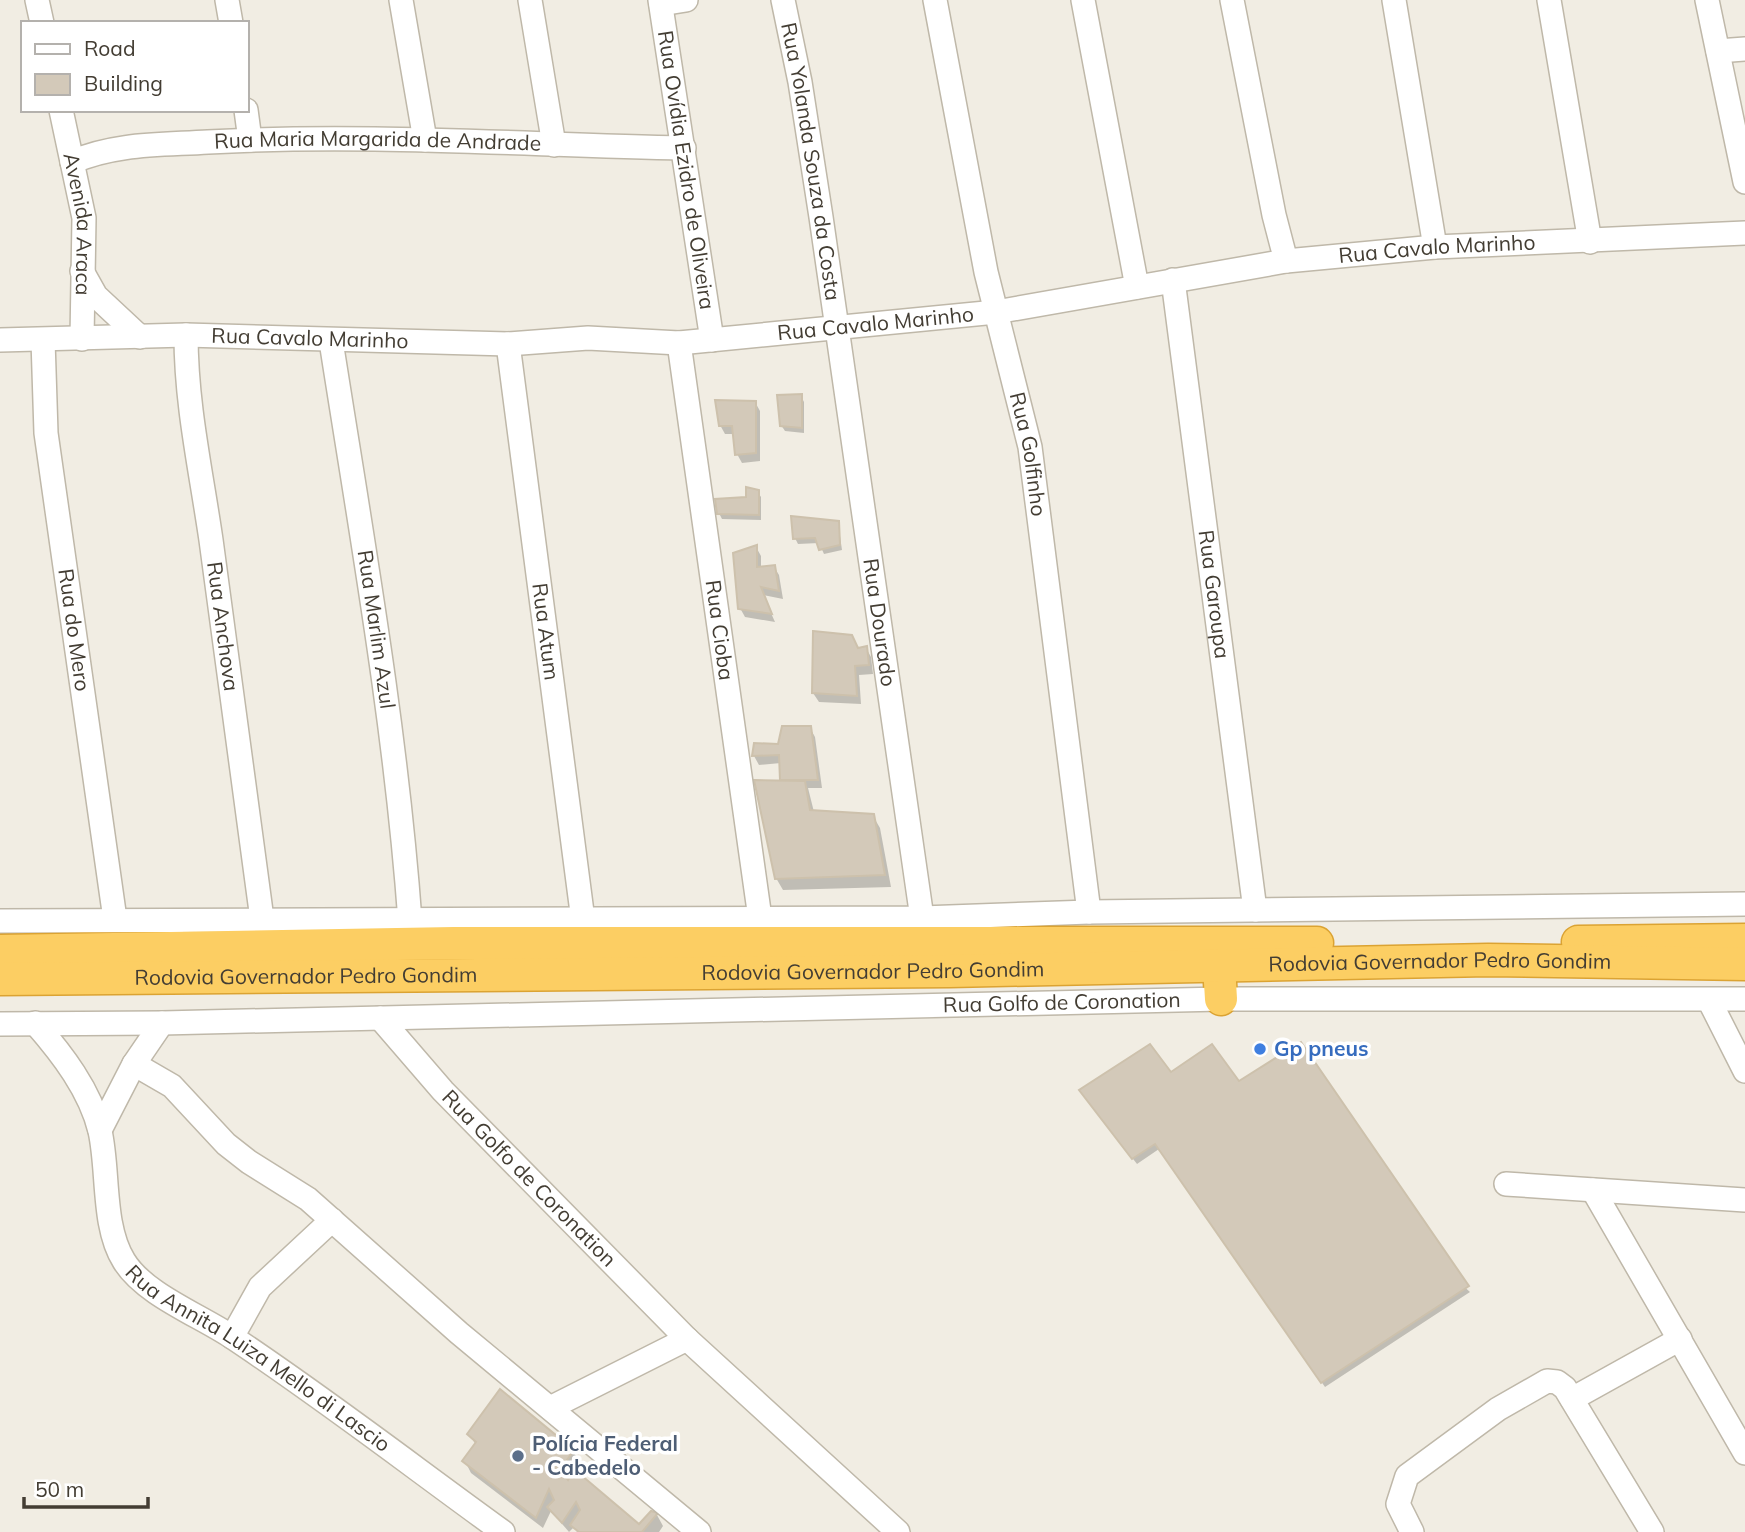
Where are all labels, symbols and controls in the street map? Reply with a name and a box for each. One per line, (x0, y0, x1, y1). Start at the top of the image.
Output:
street label: Rua Yolanda Souza da Costa (776, 20, 847, 302)
legend (21, 21, 248, 112)
street label: Rua Ovídia Ezidro de Oliveira (653, 29, 721, 311)
text: Road (84, 35, 135, 61)
text: Building (84, 70, 163, 96)
street label: Rua Maria Margarida de Andrade (214, 125, 542, 156)
street label: Avenida Araca (58, 150, 98, 296)
street label: Rua Cavalo Marinho (1337, 228, 1536, 268)
street label: Rua Cavalo Marinho (776, 300, 975, 345)
street label: Rua Cavalo Marinho (211, 322, 409, 353)
street label: Rua Golfinho (1005, 389, 1053, 518)
street label: Rua Garoupa (1194, 528, 1236, 660)
street label: Rua Marlim Azul (352, 548, 401, 710)
street label: Rua Dourado (858, 556, 902, 688)
street label: Rua Anchova (202, 560, 245, 693)
street label: Rua do Mero (53, 567, 97, 693)
street label: Rua Cioba (701, 578, 740, 682)
street label: Rua Atum (527, 581, 566, 682)
street label: Rodovia Governador Pedro Gondim (1268, 946, 1611, 976)
street label: Rodovia Governador Pedro Gondim (701, 955, 1045, 985)
street label: Rodovia Governador Pedro Gondim (134, 961, 478, 990)
street label: Rua Golfo de Coronation (943, 986, 1181, 1017)
place label: Gp pneus (1274, 1035, 1369, 1061)
marker: Gp pneus (1252, 1041, 1268, 1057)
street label: Rua Golfo de Coronation (437, 1084, 622, 1272)
street label: Rua Annita Luiza Mello di Lascio (120, 1259, 396, 1457)
place label: Polícia Federal - Cabedelo (532, 1430, 678, 1480)
marker: Polícia Federal - Cabedelo (510, 1448, 526, 1464)
scale bar (24, 1466, 149, 1510)
text: 50 m (35, 1476, 84, 1502)

